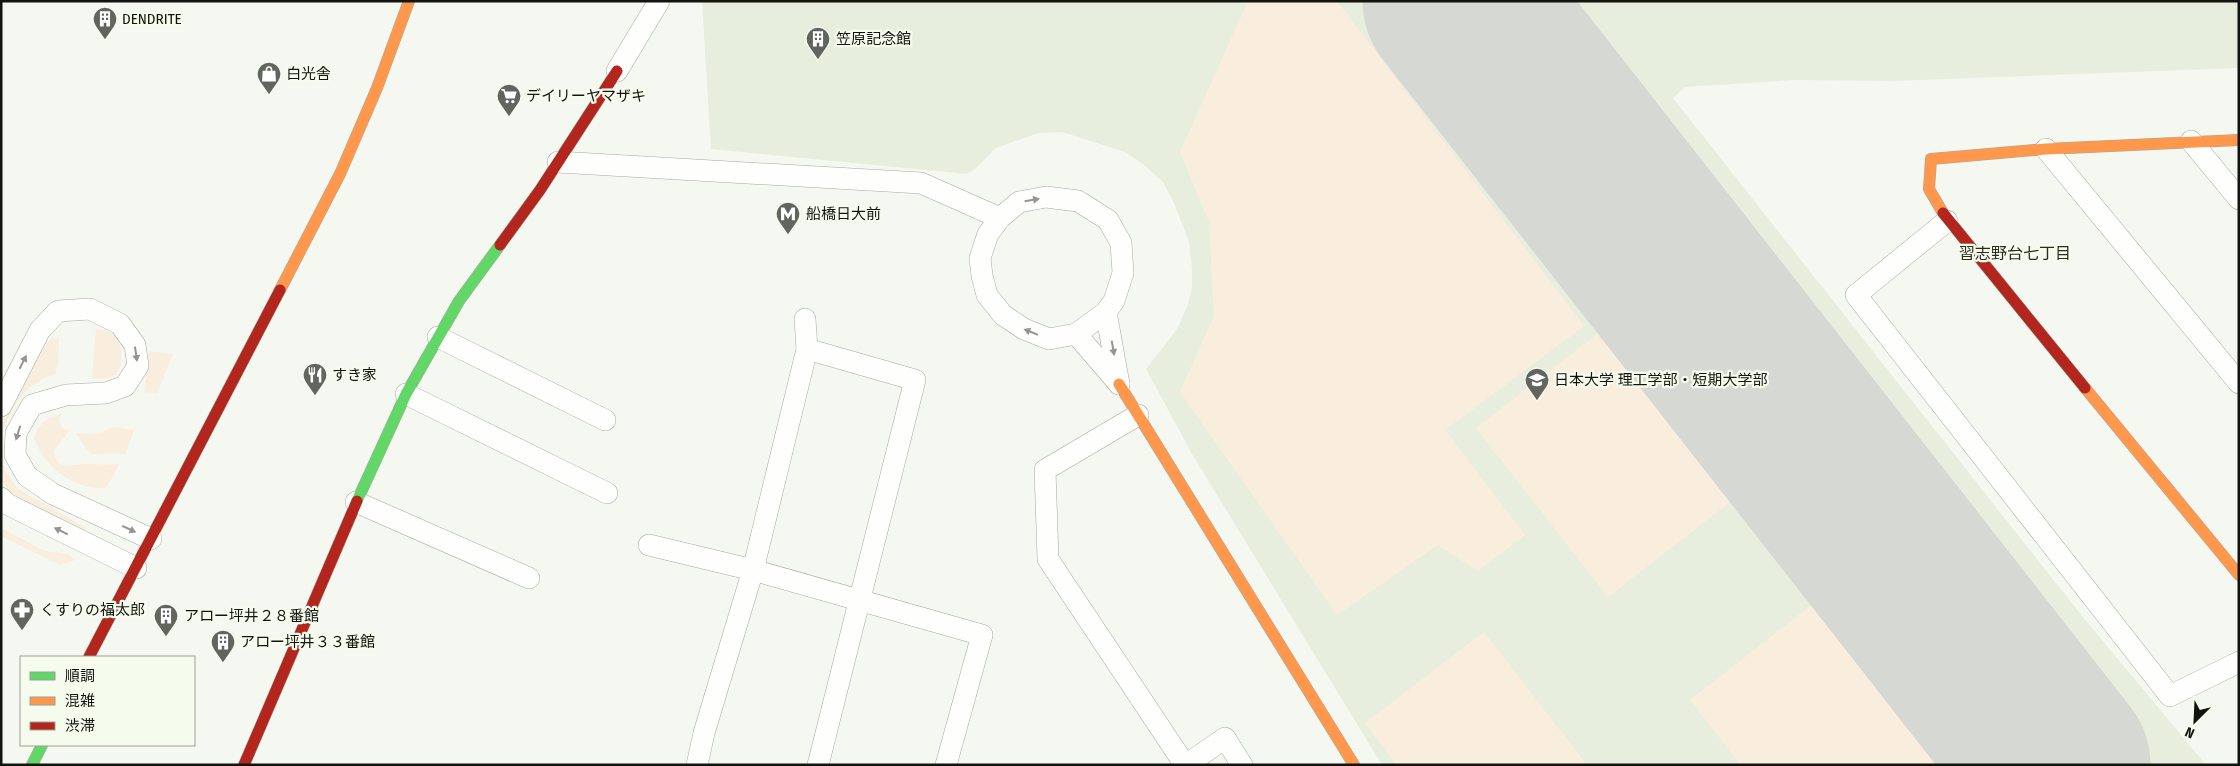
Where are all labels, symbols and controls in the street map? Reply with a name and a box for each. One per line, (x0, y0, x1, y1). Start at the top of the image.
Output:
building icon: DENDRITE (92, 6, 118, 40)
place label: DENDRITE (122, 10, 182, 28)
building icon: 笠原記念館 (805, 26, 831, 60)
place label: 笠原記念館 (836, 30, 911, 48)
shop icon: 白光舎 (256, 61, 282, 95)
place label: 白光舎 (286, 65, 331, 83)
supermarket icon: デイリーヤマザキ (496, 83, 522, 117)
place label: デイリーヤマザキ (526, 87, 646, 105)
one-way arrow (1024, 195, 1040, 203)
metro station icon: 船橋日大前 (775, 201, 801, 235)
place label: 船橋日大前 (806, 205, 881, 223)
district label: 習志野台七丁目 (1959, 244, 2071, 263)
one-way arrow (1024, 327, 1038, 335)
one-way arrow (1109, 341, 1117, 356)
one-way arrow (132, 347, 140, 363)
one-way arrow (19, 355, 27, 369)
restaurant icon: すき家 (302, 362, 328, 396)
place label: すき家 (332, 366, 377, 384)
school or university icon: 日本大学 理工学部・短期大学部 (1524, 367, 1550, 401)
place label: 日本大学 理工学部・短期大学部 (1554, 371, 1768, 389)
one-way arrow (14, 426, 22, 441)
one-way arrow (122, 525, 137, 534)
one-way arrow (54, 527, 68, 535)
pharmacy icon: くすりの福太郎 (9, 597, 35, 631)
place label: くすりの福太郎 (40, 601, 145, 619)
building icon: アロー坪井２８番館 (153, 603, 179, 637)
place label: アロー坪井２８番館 (184, 607, 319, 625)
building icon: アロー坪井３３番館 (210, 629, 236, 663)
place label: アロー坪井３３番館 (240, 633, 375, 651)
legend (20, 656, 195, 746)
text: 順調 (65, 667, 95, 685)
text: 混雑 (65, 692, 95, 710)
north arrow (2170, 696, 2220, 746)
text: 渋滞 (65, 717, 95, 735)
text: N (2183, 723, 2197, 742)

